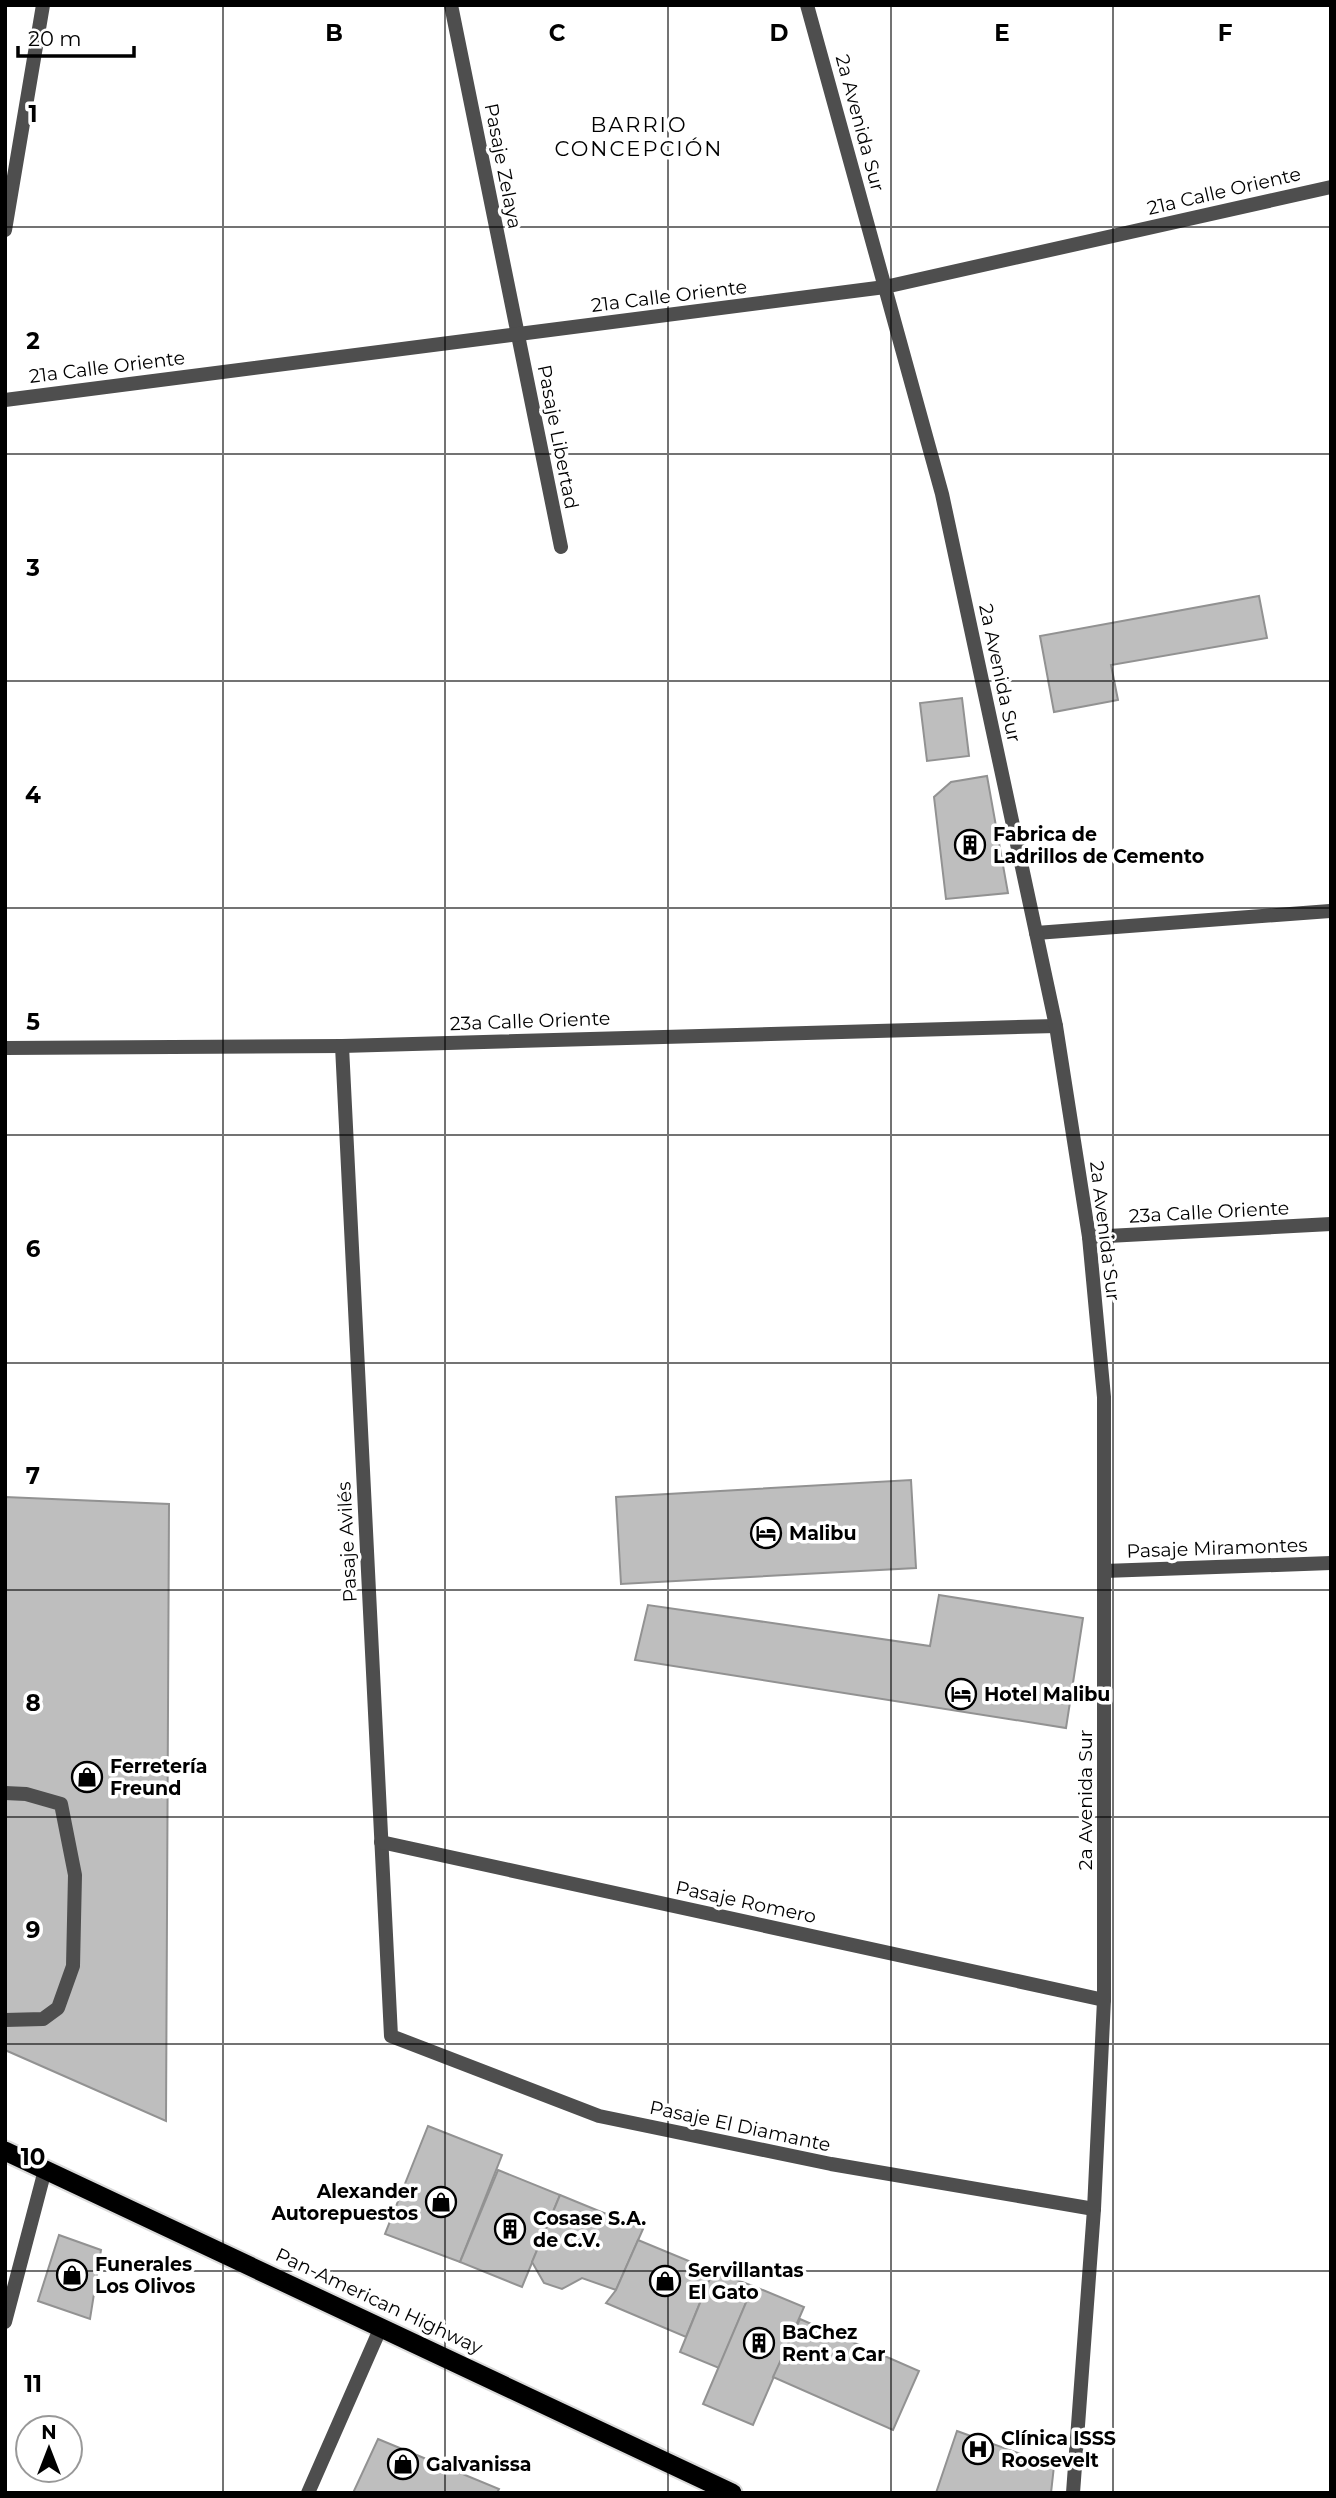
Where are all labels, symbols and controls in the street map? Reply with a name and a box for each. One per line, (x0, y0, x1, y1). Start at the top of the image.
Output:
scale bar (18, 14, 133, 58)
text: B (325, 19, 343, 47)
text: C (549, 19, 566, 47)
text: D (770, 19, 789, 47)
text: E (994, 19, 1010, 47)
text: F (1218, 19, 1233, 47)
text: 20 m (28, 26, 82, 51)
street label: 2a Avenida Sur (831, 52, 889, 194)
text: 1 (28, 100, 38, 128)
street label: Pasaje Zelaya (480, 101, 526, 231)
district label: BARRIO CONCEPCIÓN (555, 112, 723, 161)
street label: 21a Calle Oriente (1145, 162, 1303, 220)
street label: 21a Calle Oriente (590, 275, 748, 317)
text: 2 (26, 327, 40, 355)
street label: 21a Calle Oriente (28, 346, 186, 388)
street label: Pasaje Libertad (533, 363, 583, 511)
text: 3 (25, 554, 40, 582)
street label: 2a Avenida Sur (974, 602, 1026, 744)
text: 4 (25, 781, 41, 809)
place label: Fabrica de Ladrillos de Cemento (993, 823, 1204, 868)
building icon: Fabrica de Ladrillos de Cemento (953, 828, 987, 862)
street label: 23a Calle Oriente (449, 1007, 611, 1035)
text: 5 (26, 1008, 40, 1036)
street label: 2a Avenida Sur (1085, 1160, 1125, 1302)
street label: 23a Calle Oriente (1128, 1196, 1290, 1228)
text: 6 (26, 1235, 41, 1263)
text: 7 (26, 1462, 40, 1490)
street label: Pasaje Avilés (332, 1481, 362, 1603)
hotel icon: Malibu (749, 1516, 783, 1550)
place label: Malibu (789, 1522, 856, 1545)
street label: Pasaje Miramontes (1126, 1533, 1308, 1563)
hotel icon: Hotel Malibu (944, 1677, 978, 1711)
place label: Hotel Malibu (984, 1683, 1110, 1706)
text: 8 (25, 1689, 41, 1717)
street label: 2a Avenida Sur (1074, 1730, 1097, 1870)
place label: Ferretería Freund (110, 1755, 208, 1800)
shop icon: Ferretería Freund (70, 1760, 104, 1794)
street label: Pasaje Romero (674, 1876, 819, 1928)
text: 9 (26, 1916, 40, 1944)
street label: Pasaje El Diamante (647, 2096, 833, 2156)
text: 10 (21, 2143, 45, 2171)
place label: Alexander Autorepuestos (270, 2180, 418, 2225)
shop icon: Alexander Autorepuestos (424, 2185, 458, 2219)
place label: Cosase S.A. de C.V. (533, 2207, 646, 2252)
building icon: Cosase S.A. de C.V. (493, 2212, 527, 2246)
street label: Pan-American Highway (272, 2243, 487, 2359)
place label: Funerales Los Olivos (95, 2253, 195, 2298)
shop icon: Funerales Los Olivos (55, 2258, 89, 2292)
place label: Servillantas El Gato (688, 2259, 804, 2304)
shop icon: Servillantas El Gato (648, 2264, 682, 2298)
place label: BaChez Rent a Car (782, 2321, 885, 2366)
building icon: BaChez Rent a Car (742, 2326, 776, 2360)
text: 11 (24, 2370, 42, 2398)
north arrow (14, 2414, 84, 2484)
text: N (41, 2421, 57, 2444)
place label: Clínica ISSS Roosevelt (1001, 2427, 1116, 2472)
hospital icon: Clínica ISSS Roosevelt (961, 2432, 995, 2466)
shop icon: Galvanissa (386, 2447, 420, 2481)
place label: Galvanissa (426, 2453, 532, 2476)

